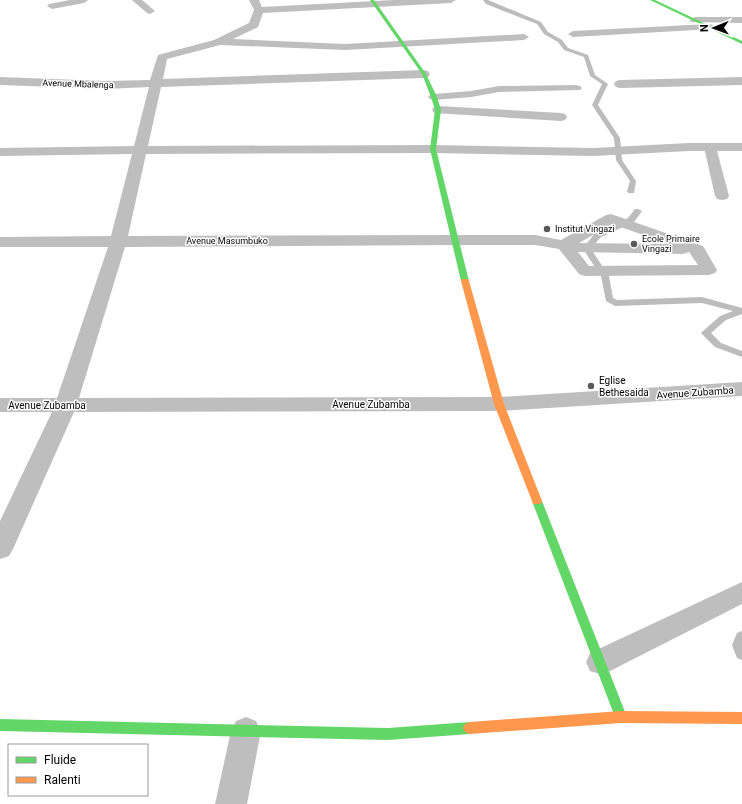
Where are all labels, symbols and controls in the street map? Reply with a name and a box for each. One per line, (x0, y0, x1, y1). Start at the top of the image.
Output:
north arrow (694, 8, 734, 48)
text: N (698, 24, 711, 32)
street label: Avenue Mbalenga (42, 78, 114, 90)
marker: Institut Vingazi (542, 224, 552, 234)
place label: Institut Vingazi (555, 224, 615, 234)
place label: Ecole Primaire Vingazi (642, 234, 700, 254)
street label: Avenue Masumbuko (186, 236, 268, 246)
marker: Ecole Primaire Vingazi (629, 239, 639, 249)
place label: Eglise Bethesaida (599, 375, 649, 398)
marker: Eglise Bethesaida (586, 381, 596, 391)
street label: Avenue Zubamba (656, 384, 734, 401)
street label: Avenue Zubamba (332, 399, 410, 410)
street label: Avenue Zubamba (8, 400, 86, 411)
legend (8, 744, 148, 796)
text: Fluide (44, 753, 76, 767)
text: Ralenti (44, 773, 81, 787)

